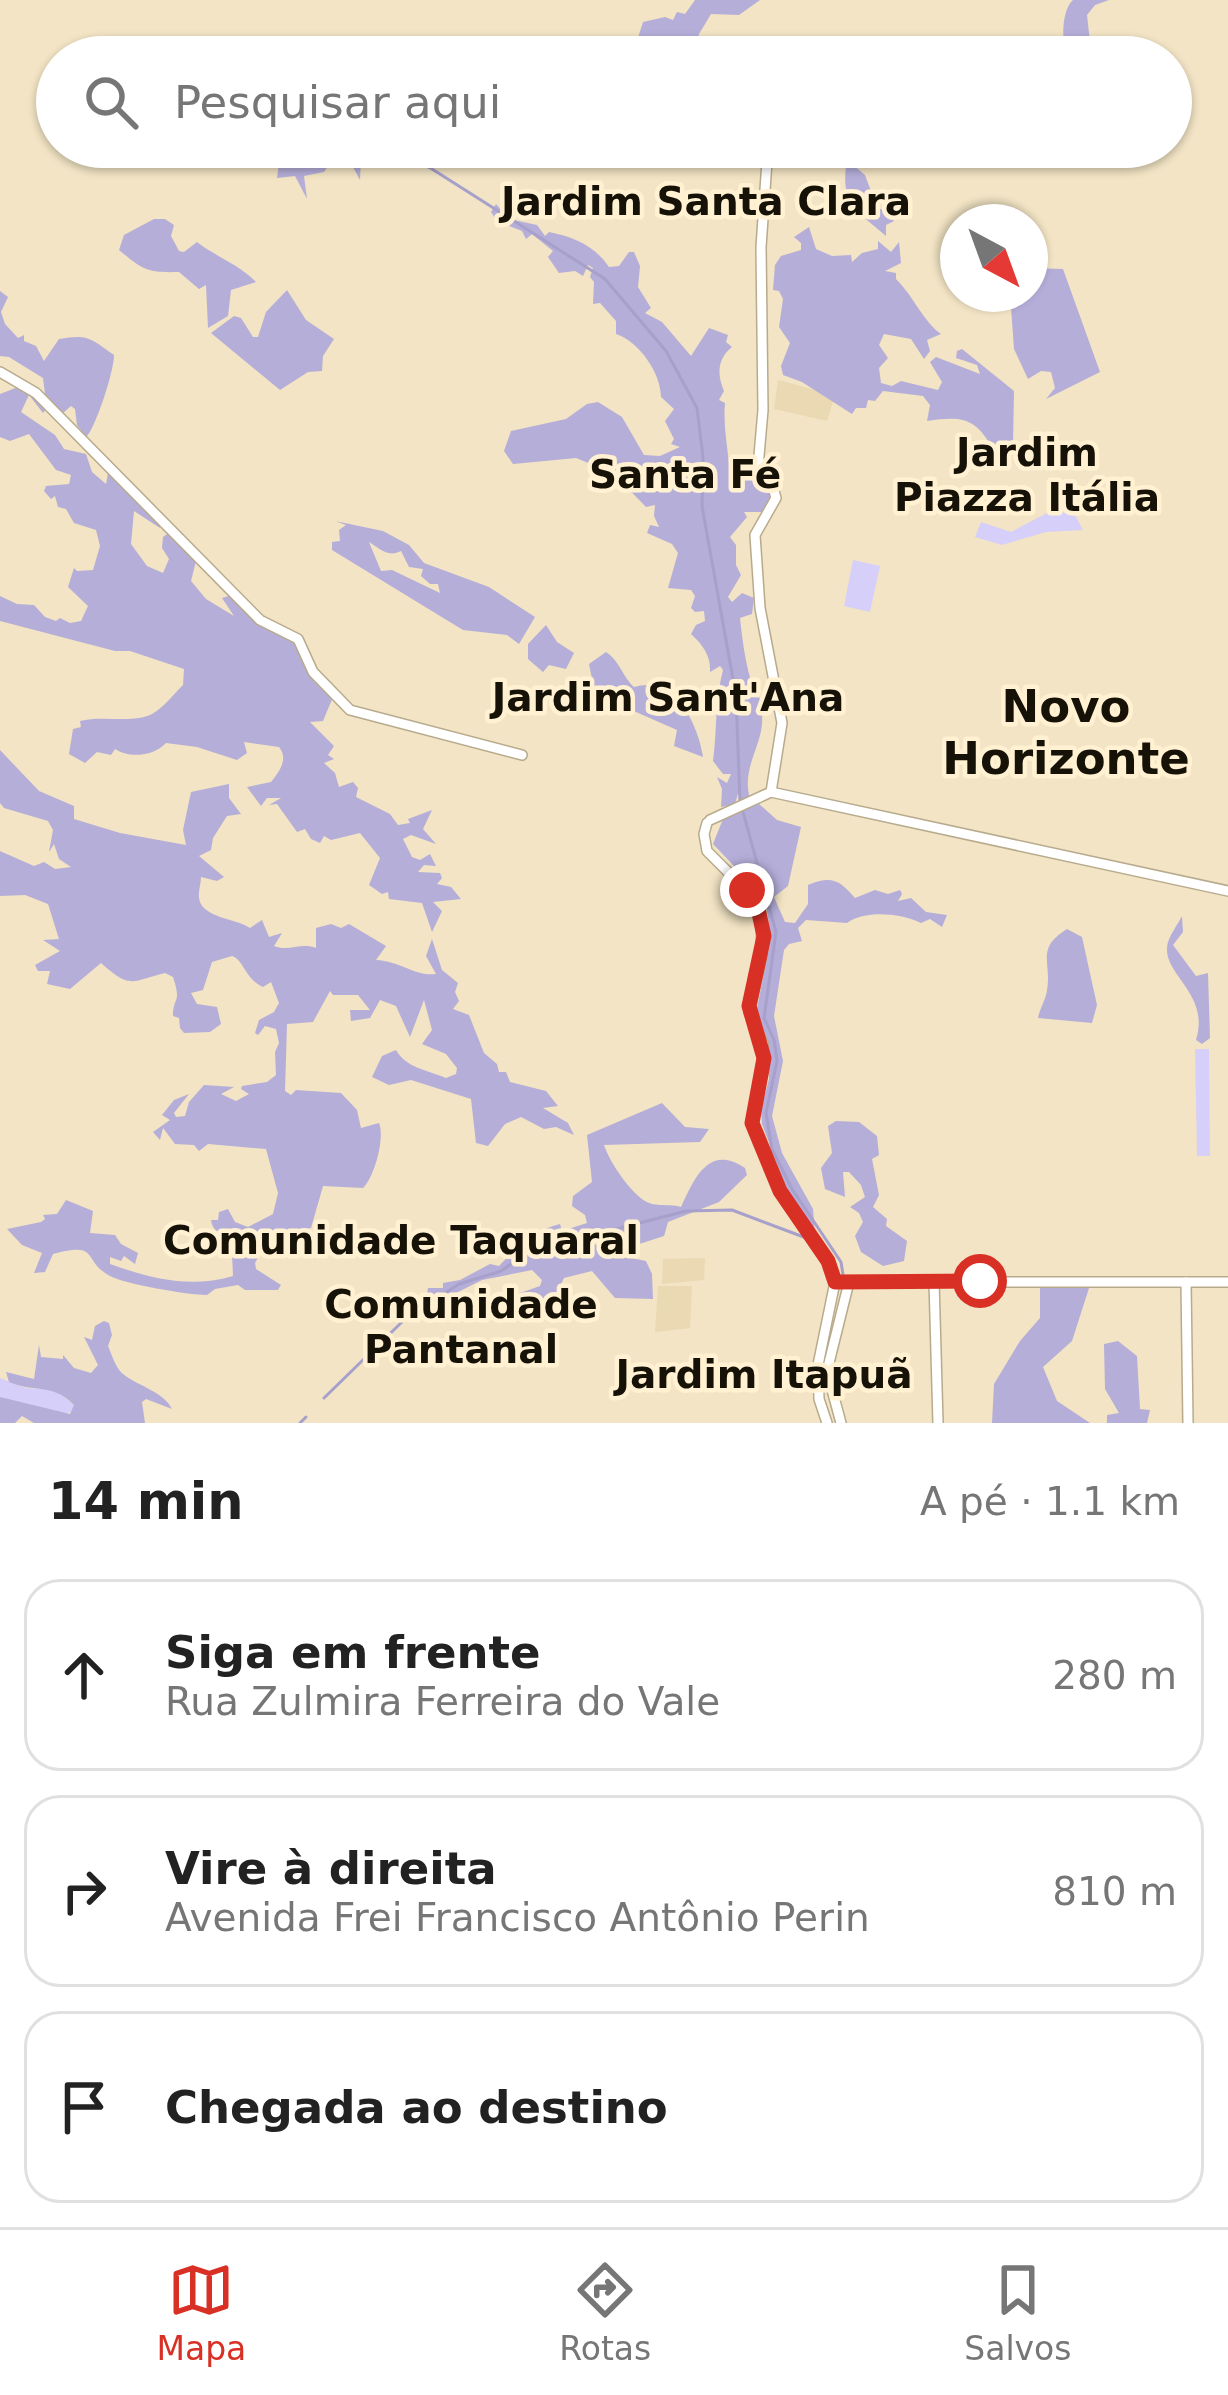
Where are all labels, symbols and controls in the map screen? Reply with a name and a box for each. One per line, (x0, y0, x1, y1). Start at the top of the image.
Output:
search box (36, 36, 1192, 168)
icon: search (78, 69, 144, 135)
text: Pesquisar aqui (174, 76, 501, 129)
district label: Jardim Santa Clara (498, 179, 911, 224)
north arrow (940, 204, 1048, 312)
district label: Jardim Piazza Itália (894, 430, 1160, 520)
district label: Santa Fé (589, 452, 781, 497)
district label: Jardim Sant'Ana (489, 675, 844, 720)
district label: Novo Horizonte (942, 680, 1190, 785)
route end (720, 863, 774, 917)
district label: Comunidade Taquaral (163, 1218, 639, 1263)
route start (953, 1254, 1007, 1308)
district label: Comunidade Pantanal (324, 1282, 598, 1372)
district label: Jardim Itapuã (612, 1352, 913, 1397)
text: 14 min (48, 1472, 244, 1531)
text: A pé · 1.1 km (920, 1479, 1180, 1524)
text: Siga em frente (165, 1626, 541, 1679)
icon: ahead (51, 1642, 117, 1708)
text: 280 m (1052, 1653, 1177, 1698)
text: Rua Zulmira Ferreira do Vale (165, 1679, 720, 1724)
text: Vire à direita (165, 1842, 497, 1895)
icon: right (51, 1858, 117, 1924)
text: 810 m (1052, 1869, 1177, 1914)
text: Avenida Frei Francisco Antônio Perin (165, 1895, 870, 1940)
icon: arrive (51, 2074, 117, 2140)
text: Chegada ao destino (165, 2081, 668, 2134)
tab: Mapa (156, 2257, 246, 2368)
tab: Rotas (559, 2257, 651, 2368)
tab: Salvos (964, 2257, 1072, 2368)

